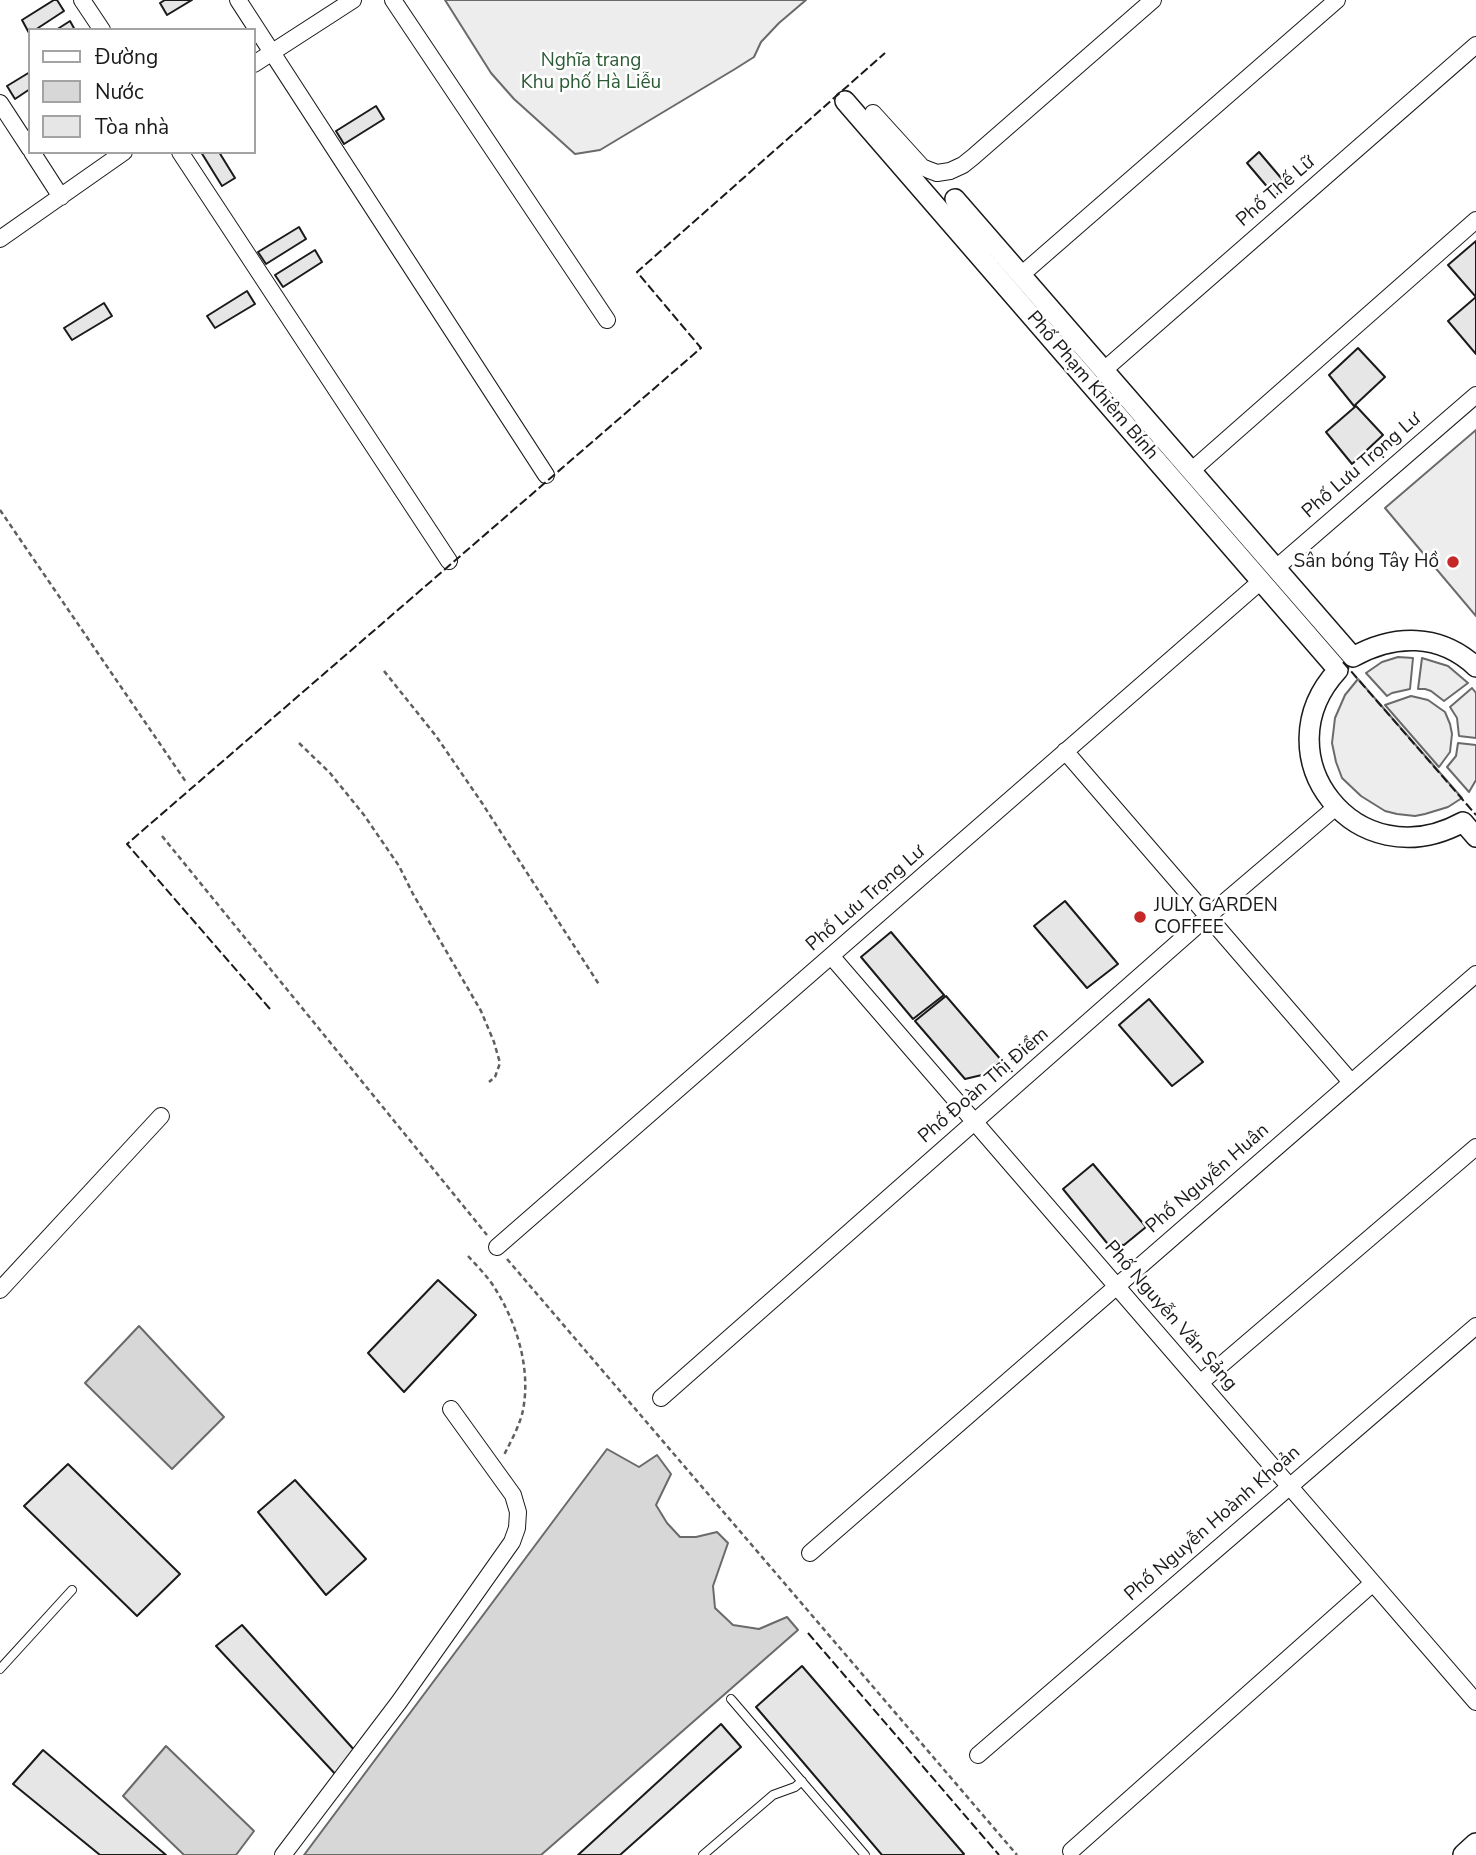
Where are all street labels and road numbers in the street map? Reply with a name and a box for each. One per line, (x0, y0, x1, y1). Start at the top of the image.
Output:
street label: Phố Thế Lữ (1232, 152, 1320, 232)
street label: Phố Phạm Khiêm Bính (1021, 307, 1163, 465)
street label: Phố Lưu Trọng Lư (1298, 408, 1426, 524)
street label: Phố Lưu Trọng Lư (802, 841, 930, 957)
street label: Phố Đoàn Thị Điểm (914, 1023, 1054, 1149)
street label: Phố Nguyễn Huân (1142, 1119, 1274, 1239)
street label: Phố Nguyễn Văn Sảng (1099, 1236, 1241, 1396)
street label: Phố Nguyễn Hoành Khoản (1121, 1442, 1305, 1606)

